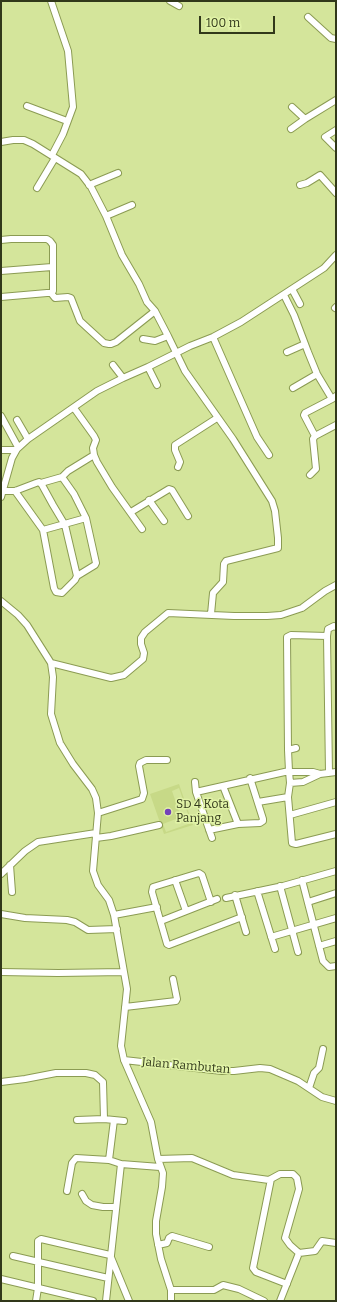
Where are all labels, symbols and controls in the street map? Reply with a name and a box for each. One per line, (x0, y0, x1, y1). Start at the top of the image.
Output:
scale bar (201, 8, 277, 34)
text: 100 m (206, 16, 240, 30)
place label: SD 4 Kota Panjang (176, 798, 229, 826)
marker: SD 4 Kota Panjang (163, 807, 173, 817)
street label: Jalan Rambutan (141, 1055, 231, 1077)

